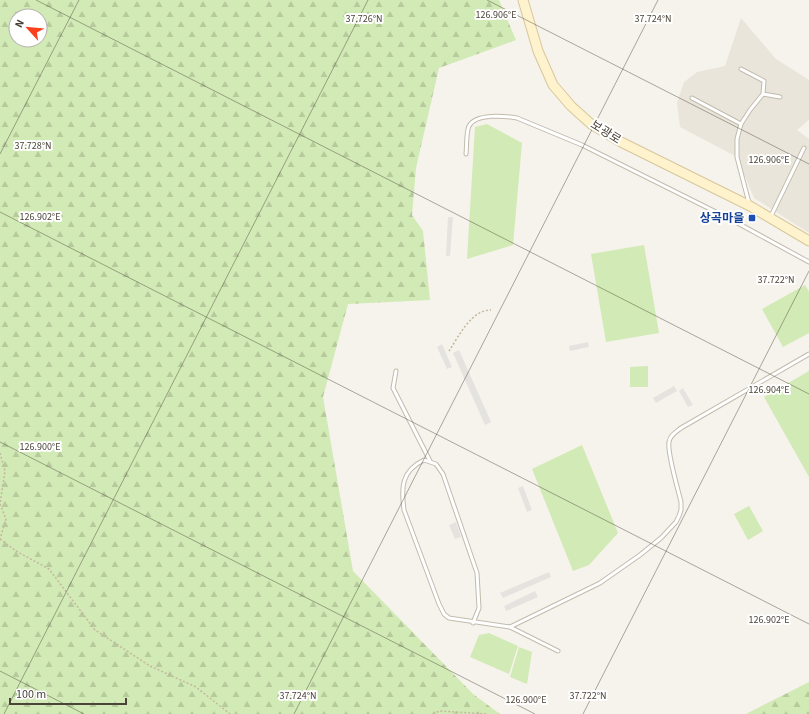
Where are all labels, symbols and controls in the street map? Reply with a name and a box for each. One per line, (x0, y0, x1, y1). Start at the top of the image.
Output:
north arrow (8, 8, 48, 48)
text: 126.906°E (476, 8, 516, 22)
text: 37.726°N (345, 12, 383, 26)
text: 37.724°N (634, 12, 672, 26)
text: N (11, 17, 28, 30)
street label: 보광로 (587, 116, 624, 148)
text: 37.728°N (14, 139, 52, 153)
text: 126.906°E (749, 153, 789, 167)
text: 126.902°E (20, 210, 60, 224)
place label: 상곡마을 (700, 210, 744, 227)
marker: 상곡마을 (747, 213, 757, 223)
text: 37.722°N (757, 273, 795, 287)
text: 126.904°E (749, 383, 789, 397)
text: 126.900°E (20, 440, 60, 454)
text: 126.902°E (749, 613, 789, 627)
scale bar (10, 680, 126, 706)
text: 100 m (16, 686, 46, 703)
text: 37.724°N (279, 689, 317, 703)
text: 37.722°N (569, 689, 607, 703)
text: 126.900°E (506, 693, 546, 707)

